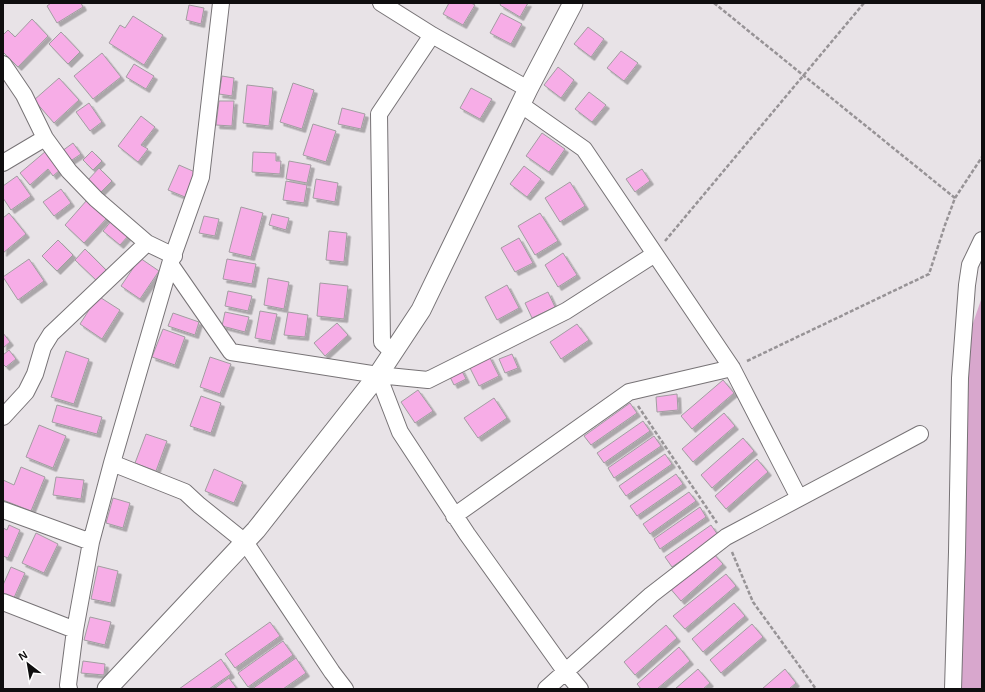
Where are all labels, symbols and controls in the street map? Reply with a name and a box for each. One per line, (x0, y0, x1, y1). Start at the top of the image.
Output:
north arrow (8, 644, 48, 684)
text: N (16, 648, 29, 663)

